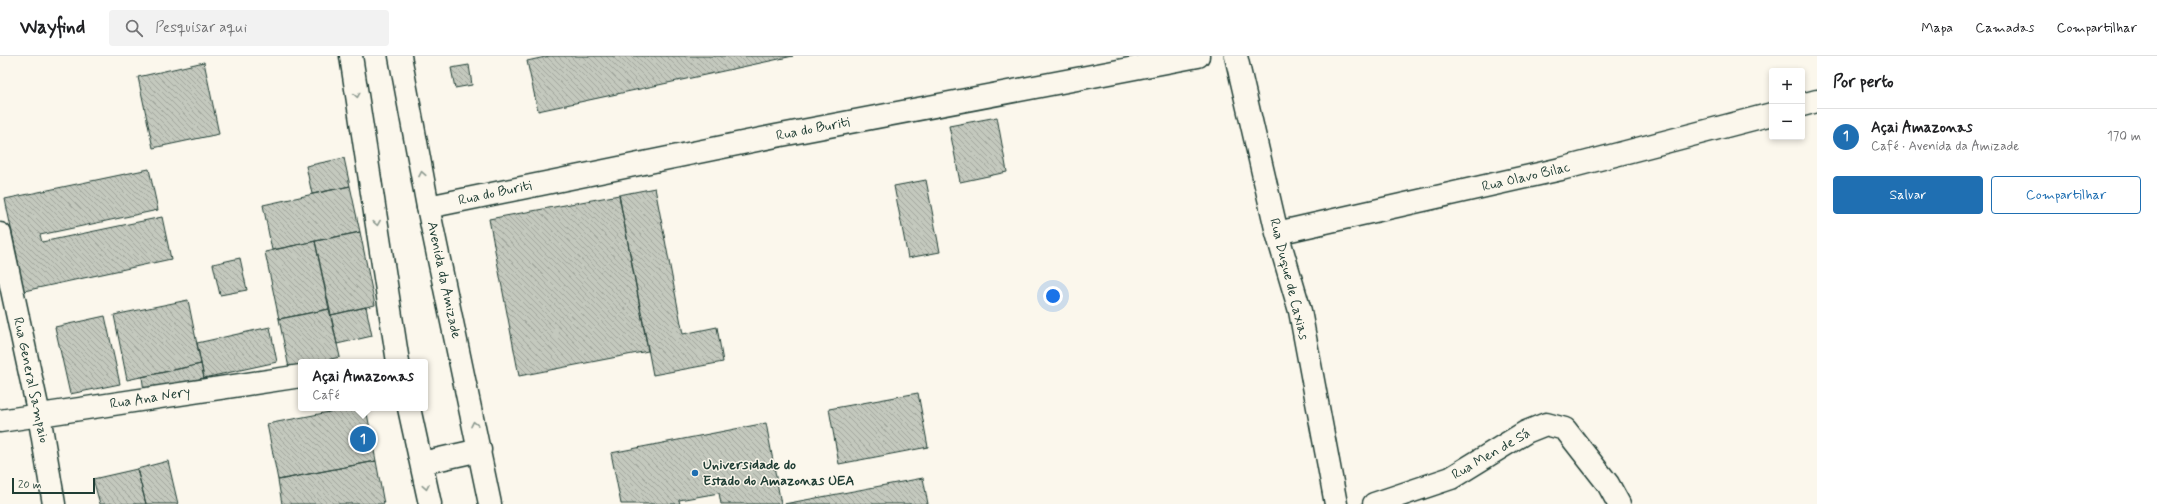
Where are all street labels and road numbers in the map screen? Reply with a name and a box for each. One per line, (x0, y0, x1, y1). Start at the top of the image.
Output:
street label: Rua do Buriti (775, 113, 851, 145)
street label: Rua Olavo Bilac (1480, 158, 1573, 196)
street label: Rua do Buriti (457, 176, 533, 210)
street label: Rua Duque de Caxias (1265, 216, 1313, 342)
street label: Avenida da Amizade (423, 220, 465, 341)
street label: Rua General Sampaio (9, 315, 53, 445)
street label: Rua Ana Nery (108, 383, 192, 413)
street label: Rua Men de Sá (1448, 424, 1534, 484)

